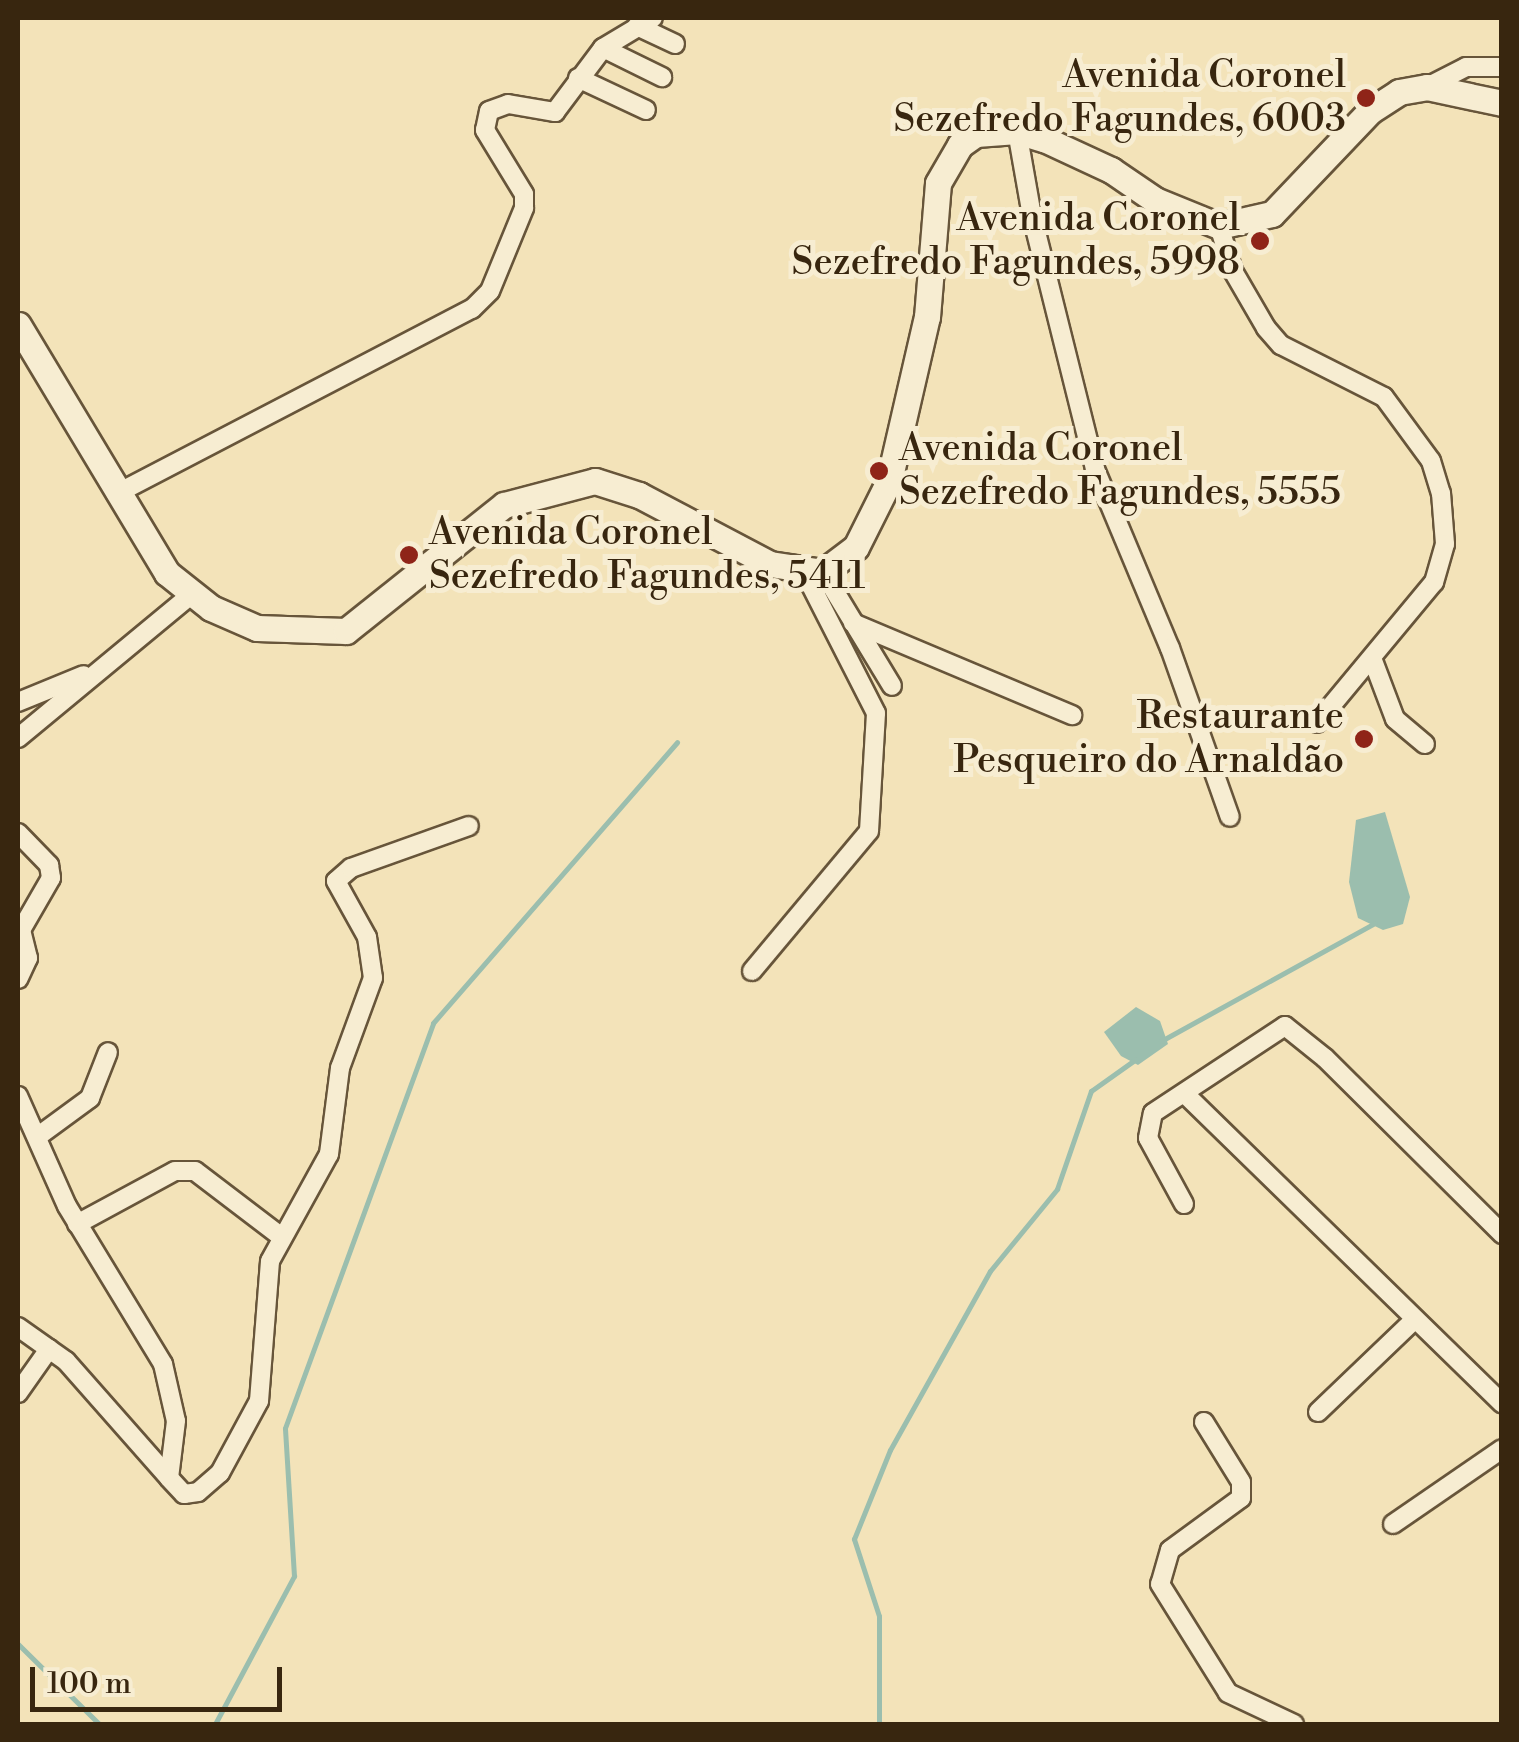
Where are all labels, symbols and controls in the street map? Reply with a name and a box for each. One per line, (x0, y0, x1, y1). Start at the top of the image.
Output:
place label: Avenida Coronel Sezefredo Fagundes, 6003 (893, 53, 1346, 142)
marker: Avenida Coronel Sezefredo Fagundes, 6003 (1355, 87, 1377, 109)
place label: Avenida Coronel Sezefredo Fagundes, 5998 (792, 196, 1240, 286)
marker: Avenida Coronel Sezefredo Fagundes, 5998 (1249, 230, 1271, 252)
place label: Avenida Coronel Sezefredo Fagundes, 5555 (899, 426, 1341, 516)
marker: Avenida Coronel Sezefredo Fagundes, 5555 (868, 460, 890, 482)
place label: Avenida Coronel Sezefredo Fagundes, 5411 (429, 510, 865, 600)
marker: Avenida Coronel Sezefredo Fagundes, 5411 (398, 544, 420, 566)
place label: Restaurante Pesqueiro do Arnaldão (953, 694, 1344, 784)
marker: Restaurante Pesqueiro do Arnaldão (1353, 728, 1375, 750)
scale bar (35, 1647, 288, 1709)
text: 100 m (47, 1665, 131, 1703)

